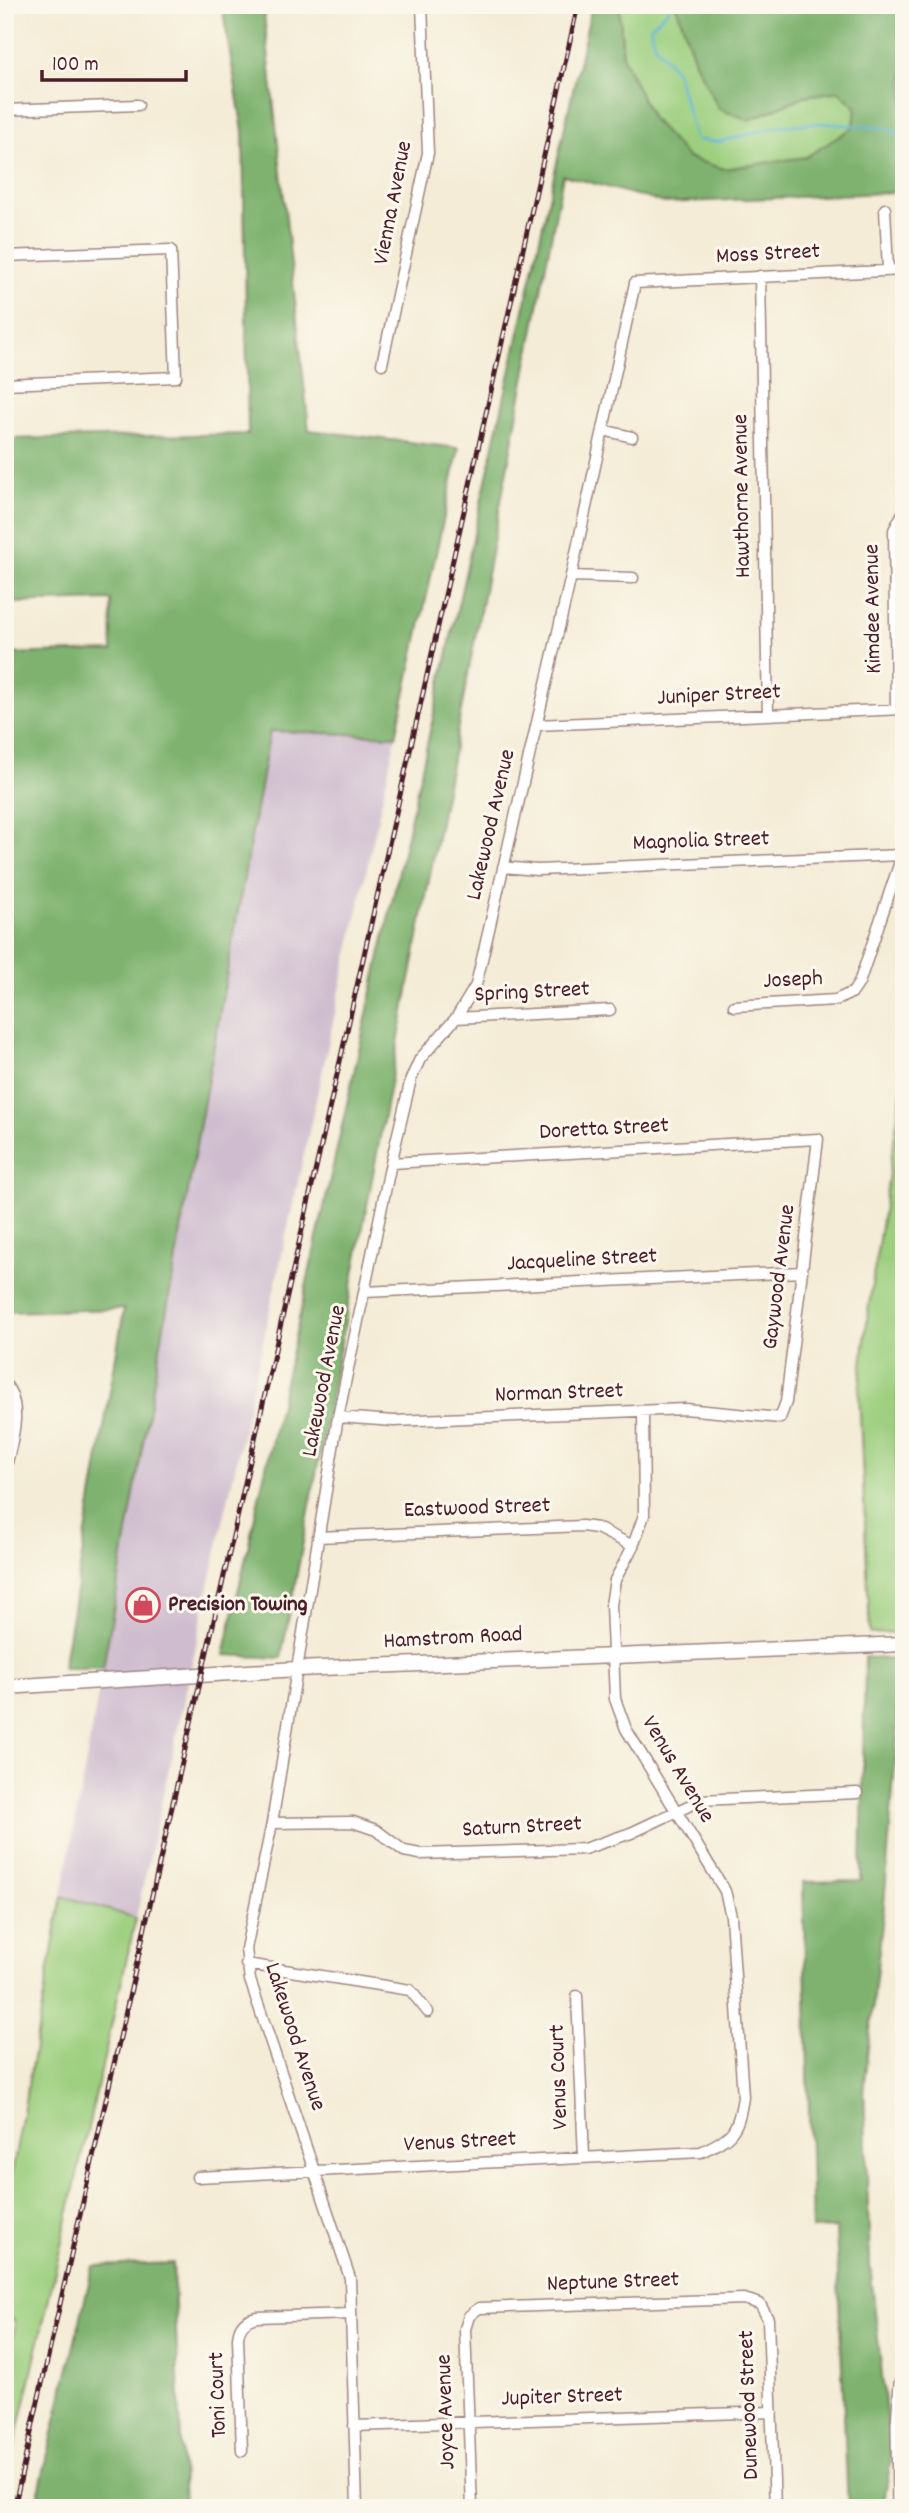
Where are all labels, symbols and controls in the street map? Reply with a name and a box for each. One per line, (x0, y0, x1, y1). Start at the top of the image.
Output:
scale bar (42, 38, 186, 82)
text: 100 m (52, 51, 99, 81)
street label: Vienna Avenue (366, 138, 422, 268)
street label: Moss Street (715, 236, 821, 274)
street label: Hawthorne Avenue (725, 414, 761, 578)
street label: Kimdee Avenue (856, 544, 892, 674)
street label: Juniper Street (656, 676, 782, 716)
street label: Lakewood Avenue (459, 746, 525, 904)
street label: Magnolia Street (632, 823, 770, 861)
street label: Joseph (762, 963, 824, 999)
street label: Spring Street (474, 974, 590, 1012)
street label: Doretta Street (538, 1110, 670, 1150)
street label: Gaywood Avenue (755, 1203, 805, 1351)
street label: Jacqueline Street (506, 1241, 658, 1281)
street label: Lakewood Avenue (294, 1302, 356, 1460)
street label: Norman Street (494, 1375, 624, 1413)
street label: Eastwood Street (403, 1490, 551, 1528)
shop icon: Precision Towing (124, 1586, 162, 1624)
place label: Precision Towing (168, 1589, 308, 1622)
street label: Hamstrom Road (383, 1619, 523, 1659)
street label: Venus Avenue (632, 1710, 722, 1830)
street label: Saturn Street (461, 1808, 583, 1848)
street label: Lakewood Avenue (255, 1959, 333, 2115)
street label: Venus Court (542, 2024, 578, 2130)
street label: Venus Street (403, 2124, 517, 2162)
street label: Neptune Street (546, 2264, 680, 2302)
street label: Dunewood Street (731, 2330, 769, 2480)
street label: Toni Court (201, 2351, 237, 2439)
street label: Joyce Avenue (428, 2354, 466, 2470)
street label: Jupiter Street (501, 2379, 623, 2417)

